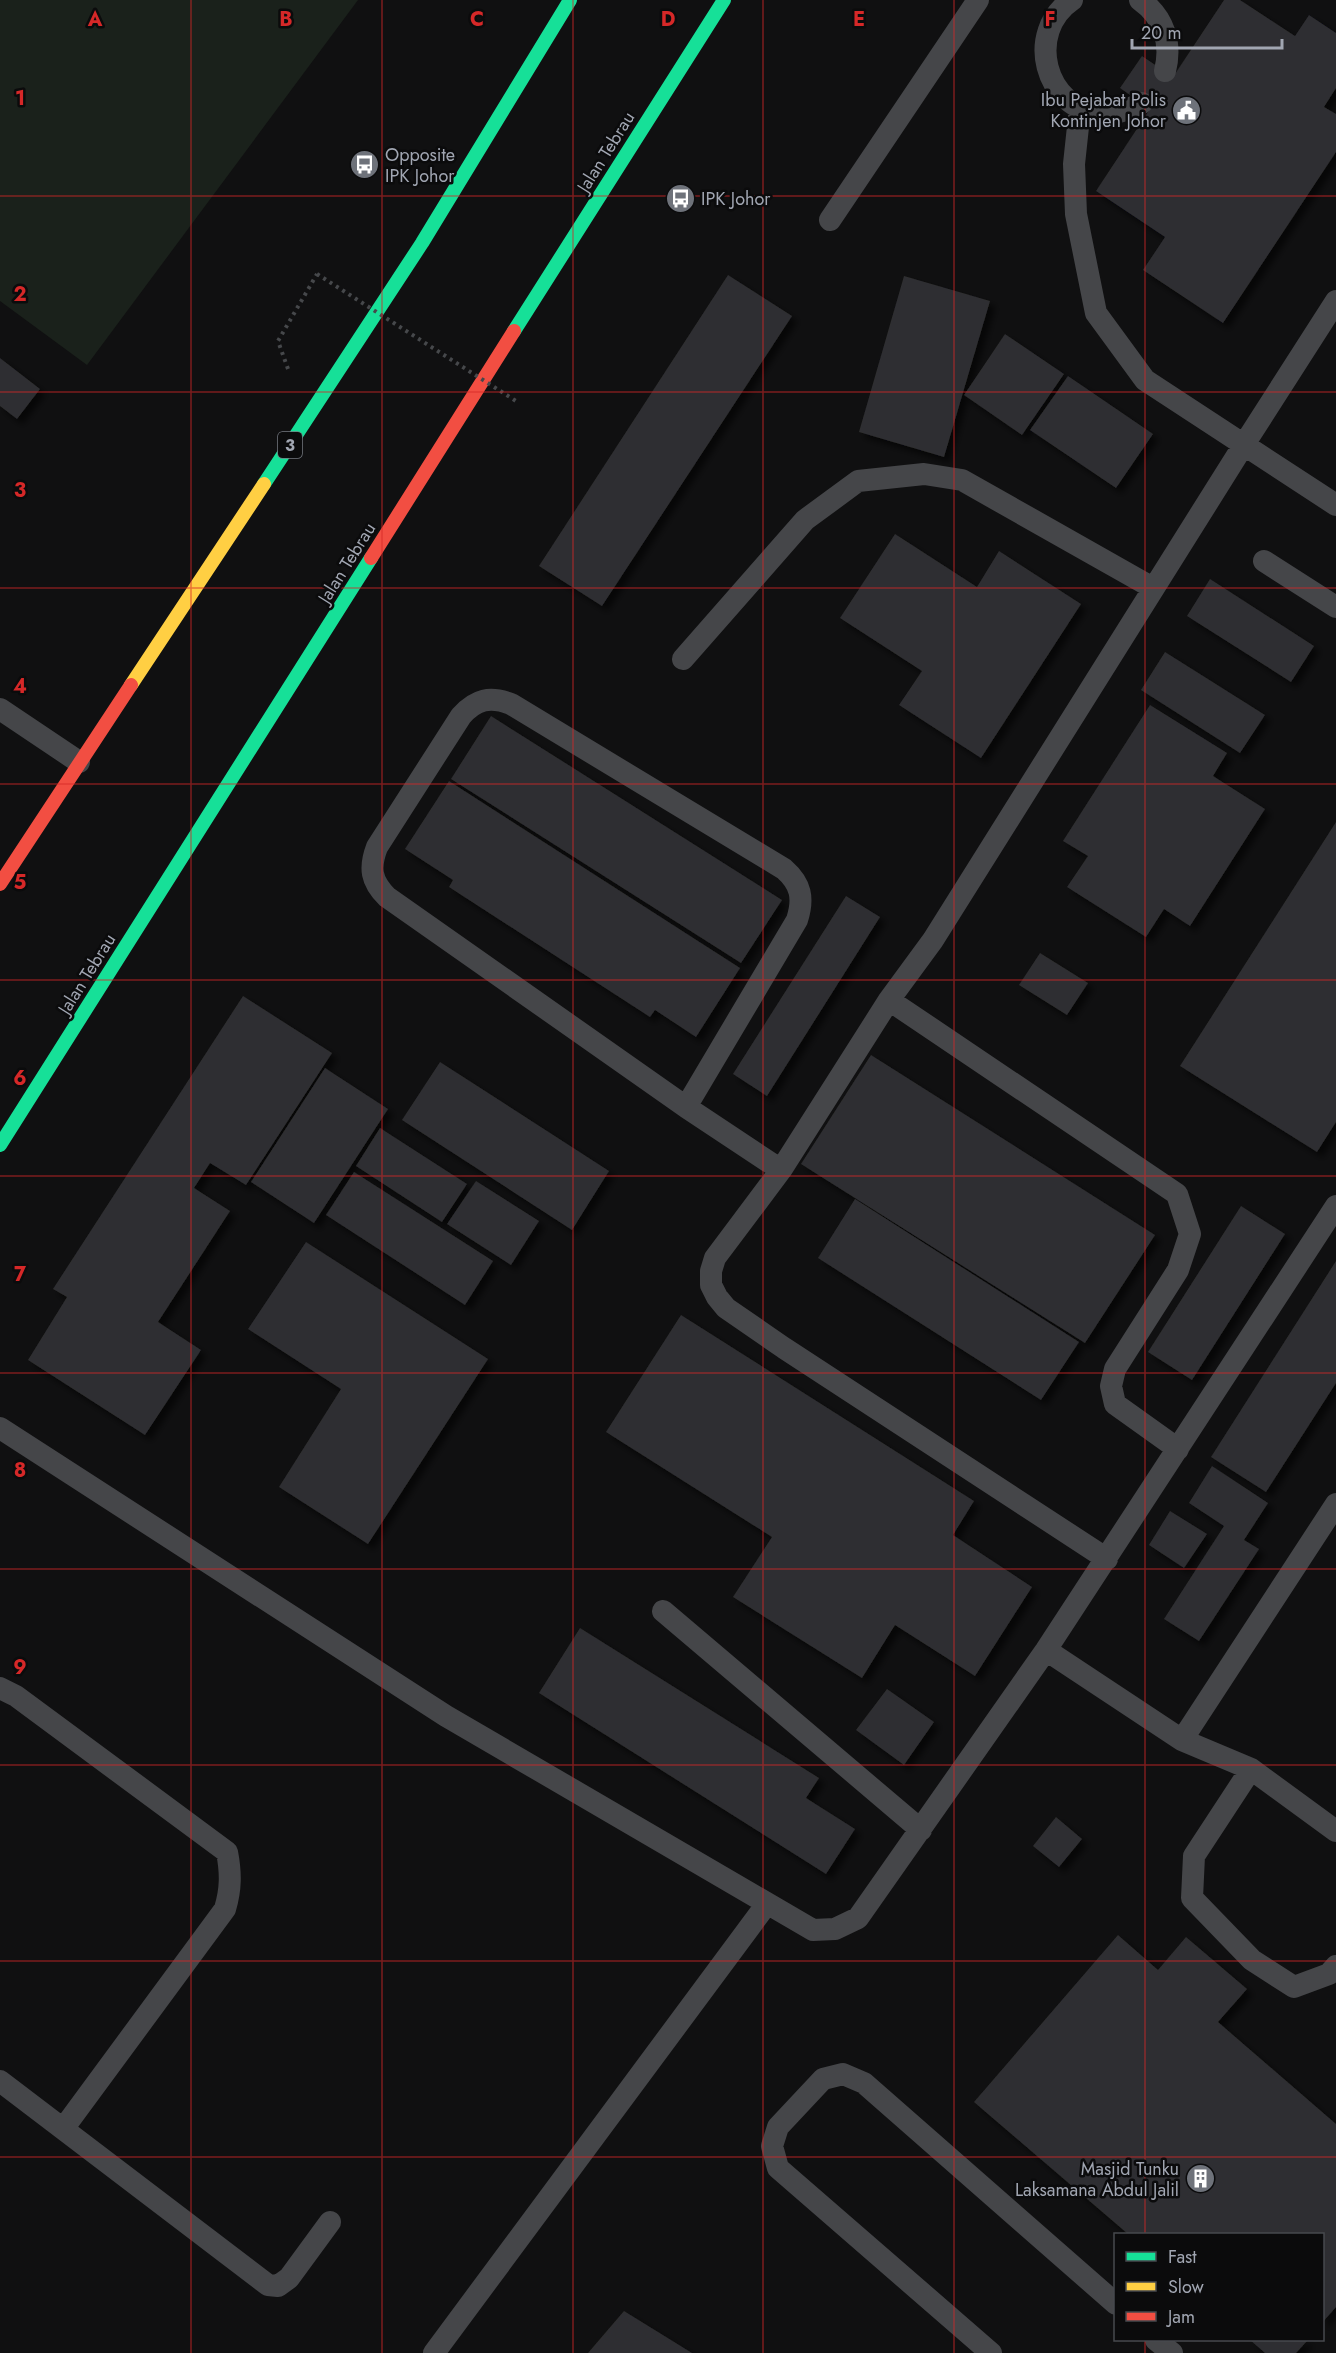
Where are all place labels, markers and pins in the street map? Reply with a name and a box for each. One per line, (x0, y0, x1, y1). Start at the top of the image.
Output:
place label: Ibu Pejabat Polis Kontinjen Johor (1041, 87, 1167, 134)
public building icon: Ibu Pejabat Polis Kontinjen Johor (1171, 94, 1203, 126)
place label: Opposite IPK Johor (385, 142, 455, 189)
bus stop icon: Opposite IPK Johor (348, 149, 380, 181)
bus stop icon: IPK Johor (664, 183, 696, 215)
place label: IPK Johor (701, 186, 771, 212)
place label: Masjid Tunku Laksamana Abdul Jalil (1015, 2156, 1179, 2203)
building icon: Masjid Tunku Laksamana Abdul Jalil (1184, 2163, 1216, 2195)

